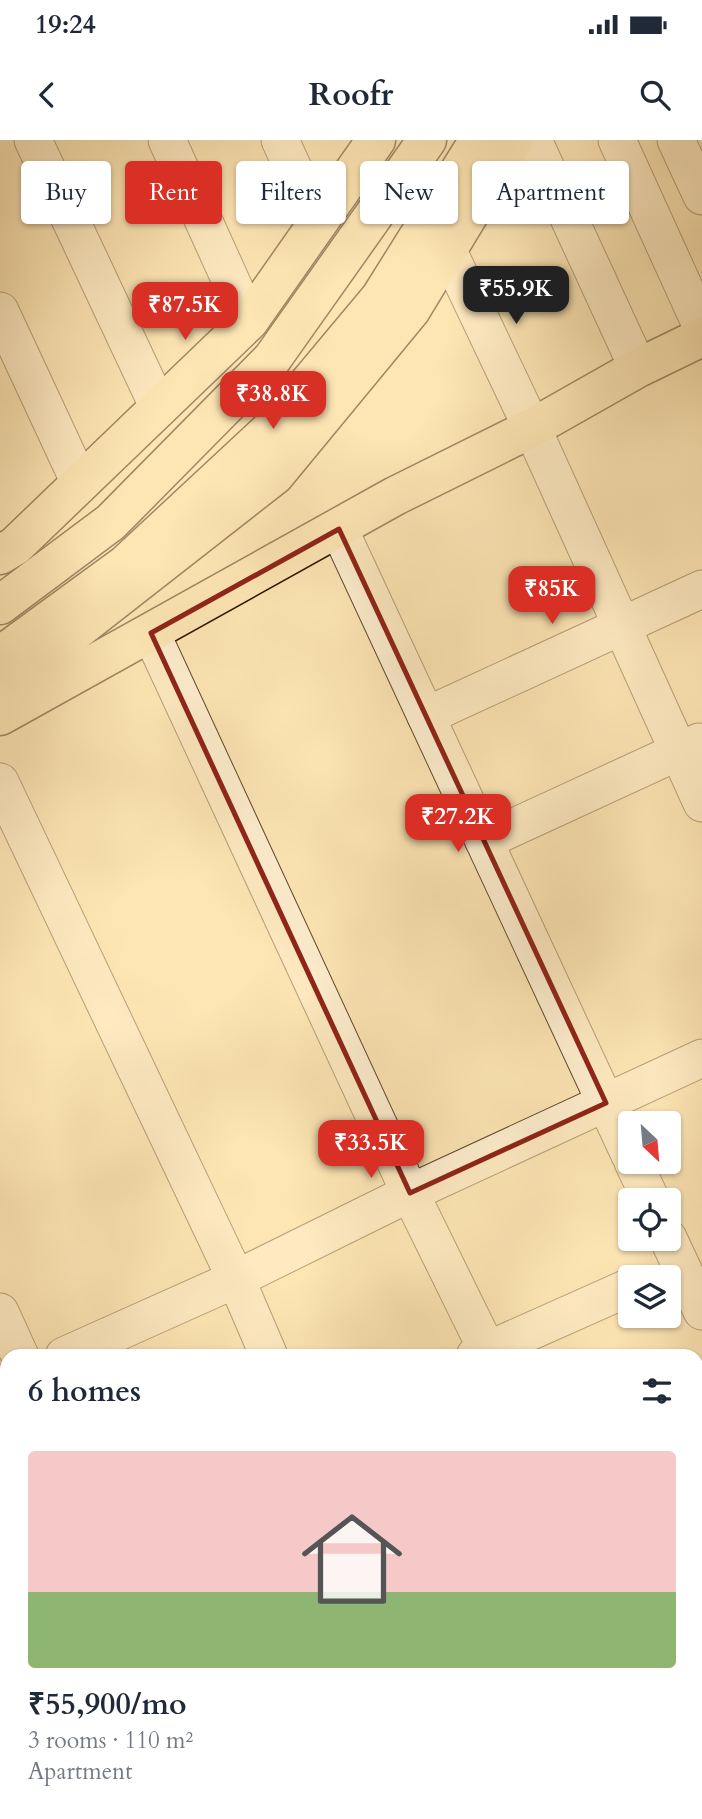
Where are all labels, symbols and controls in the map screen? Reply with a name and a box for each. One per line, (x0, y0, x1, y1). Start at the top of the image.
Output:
text: 19:24 (35, 7, 96, 42)
text: Roofr (309, 73, 393, 117)
icon: back (28, 76, 66, 114)
icon: search (636, 76, 674, 114)
chip: Buy (21, 161, 111, 224)
chip: Rent (125, 161, 222, 224)
chip: Filters (236, 161, 346, 224)
chip: New (360, 161, 458, 224)
chip: Apartment (472, 161, 629, 224)
pin: ₹55.9K (459, 267, 573, 326)
text: ₹55.9K (479, 273, 553, 304)
pin: ₹87.5K (128, 282, 242, 342)
text: ₹87.5K (148, 289, 222, 320)
pin: ₹38.8K (216, 372, 330, 431)
text: ₹38.8K (236, 378, 310, 409)
pin: ₹85K (511, 566, 593, 626)
text: ₹85K (524, 573, 580, 604)
pin: ₹27.2K (401, 794, 515, 854)
text: ₹27.2K (421, 801, 495, 832)
north arrow (618, 1111, 681, 1174)
map controls (618, 1111, 681, 1328)
pin: ₹33.5K (314, 1121, 428, 1180)
text: ₹33.5K (334, 1127, 408, 1158)
button: locate (618, 1188, 681, 1251)
button: layers (618, 1265, 681, 1328)
text: 6 homes (28, 1371, 141, 1412)
icon: filters (638, 1372, 676, 1410)
icon: home (289, 1496, 415, 1622)
text: ₹55,900/mo (28, 1684, 187, 1725)
text: 3 rooms · 110 m² (28, 1725, 193, 1756)
text: Apartment (28, 1756, 132, 1787)

